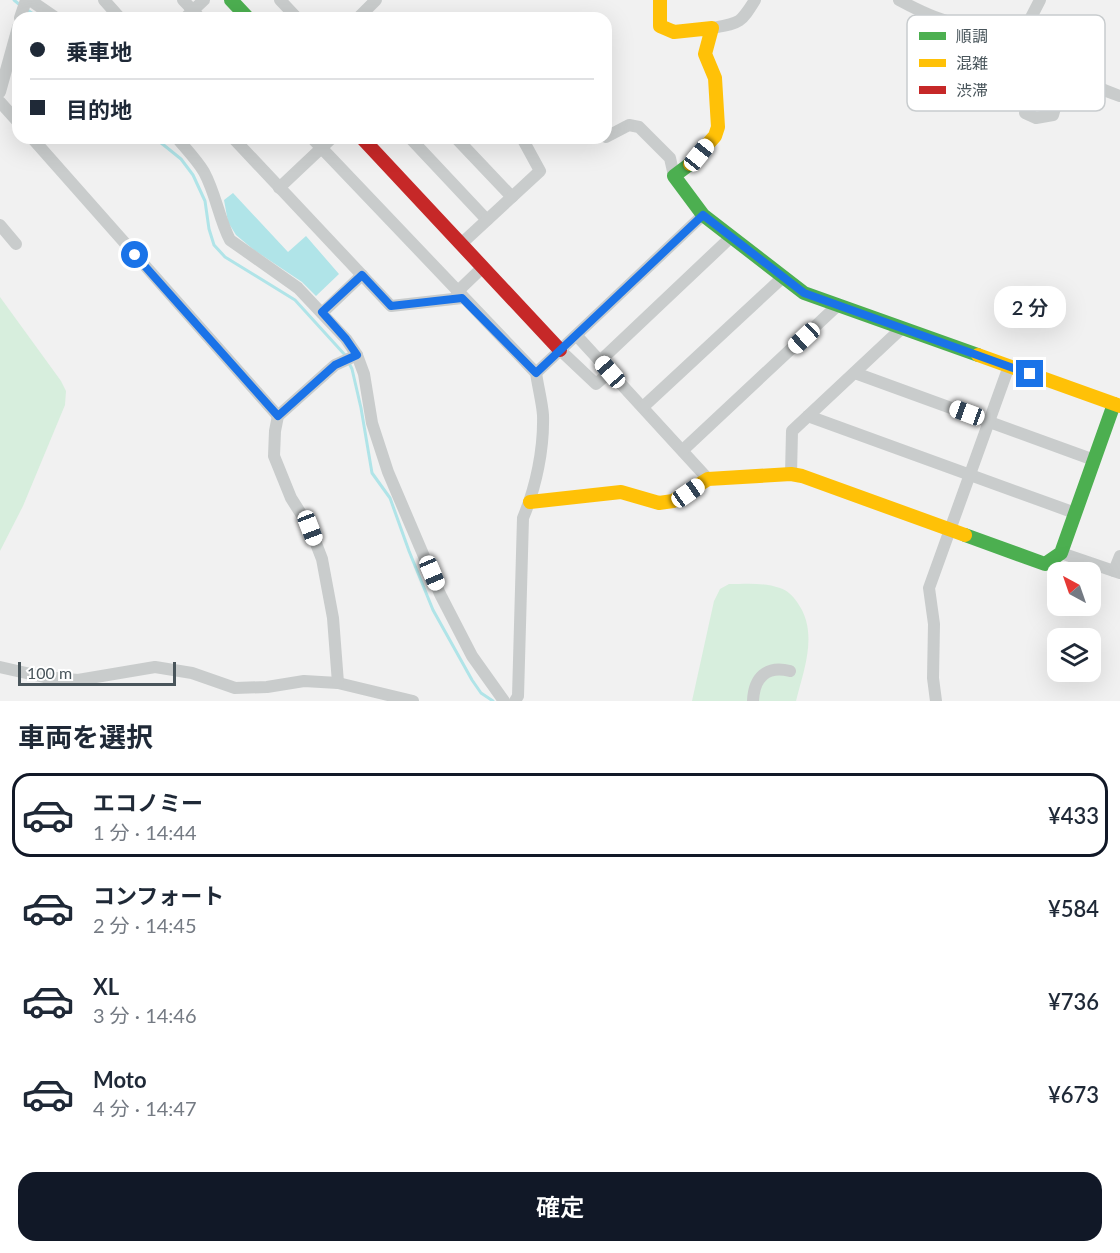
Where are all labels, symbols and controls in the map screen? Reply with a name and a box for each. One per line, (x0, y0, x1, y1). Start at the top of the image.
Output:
legend (907, 15, 1105, 111)
text: 順調 (956, 26, 988, 45)
text: 乗車地 (66, 38, 132, 65)
text: 混雑 (956, 53, 988, 72)
text: 渋滞 (956, 80, 988, 99)
text: 目的地 (66, 96, 132, 123)
car (681, 135, 717, 175)
route start (121, 241, 148, 268)
callout: 2 分 (994, 287, 1066, 329)
text: 2 分 (1012, 295, 1048, 319)
car (785, 319, 823, 357)
car (591, 353, 629, 391)
route end (1016, 360, 1043, 387)
car (947, 398, 987, 428)
car (668, 475, 708, 511)
car (295, 508, 325, 548)
car (417, 553, 447, 593)
north arrow (1047, 562, 1101, 616)
map controls (1047, 562, 1101, 682)
button: layers (1047, 628, 1101, 682)
scale bar (18, 659, 176, 686)
text: 100 m (27, 663, 72, 682)
text: 車両を選択 (18, 720, 153, 753)
icon: car (21, 788, 75, 842)
text: エコノミー (93, 789, 203, 816)
text: ¥433 (1048, 802, 1099, 829)
text: 1 分 · 14:44 (93, 820, 197, 844)
icon: car (21, 881, 75, 935)
text: コンフォート (93, 882, 224, 909)
text: ¥584 (1048, 895, 1099, 922)
text: 2 分 · 14:45 (93, 913, 197, 937)
text: XL (93, 973, 119, 1000)
icon: car (21, 974, 75, 1028)
text: ¥736 (1048, 988, 1099, 1015)
text: 3 分 · 14:46 (93, 1003, 197, 1027)
text: Moto (93, 1066, 147, 1093)
icon: car (21, 1067, 75, 1121)
text: ¥673 (1048, 1081, 1099, 1108)
text: 4 分 · 14:47 (93, 1096, 197, 1120)
button: 確定 (18, 1172, 1102, 1241)

